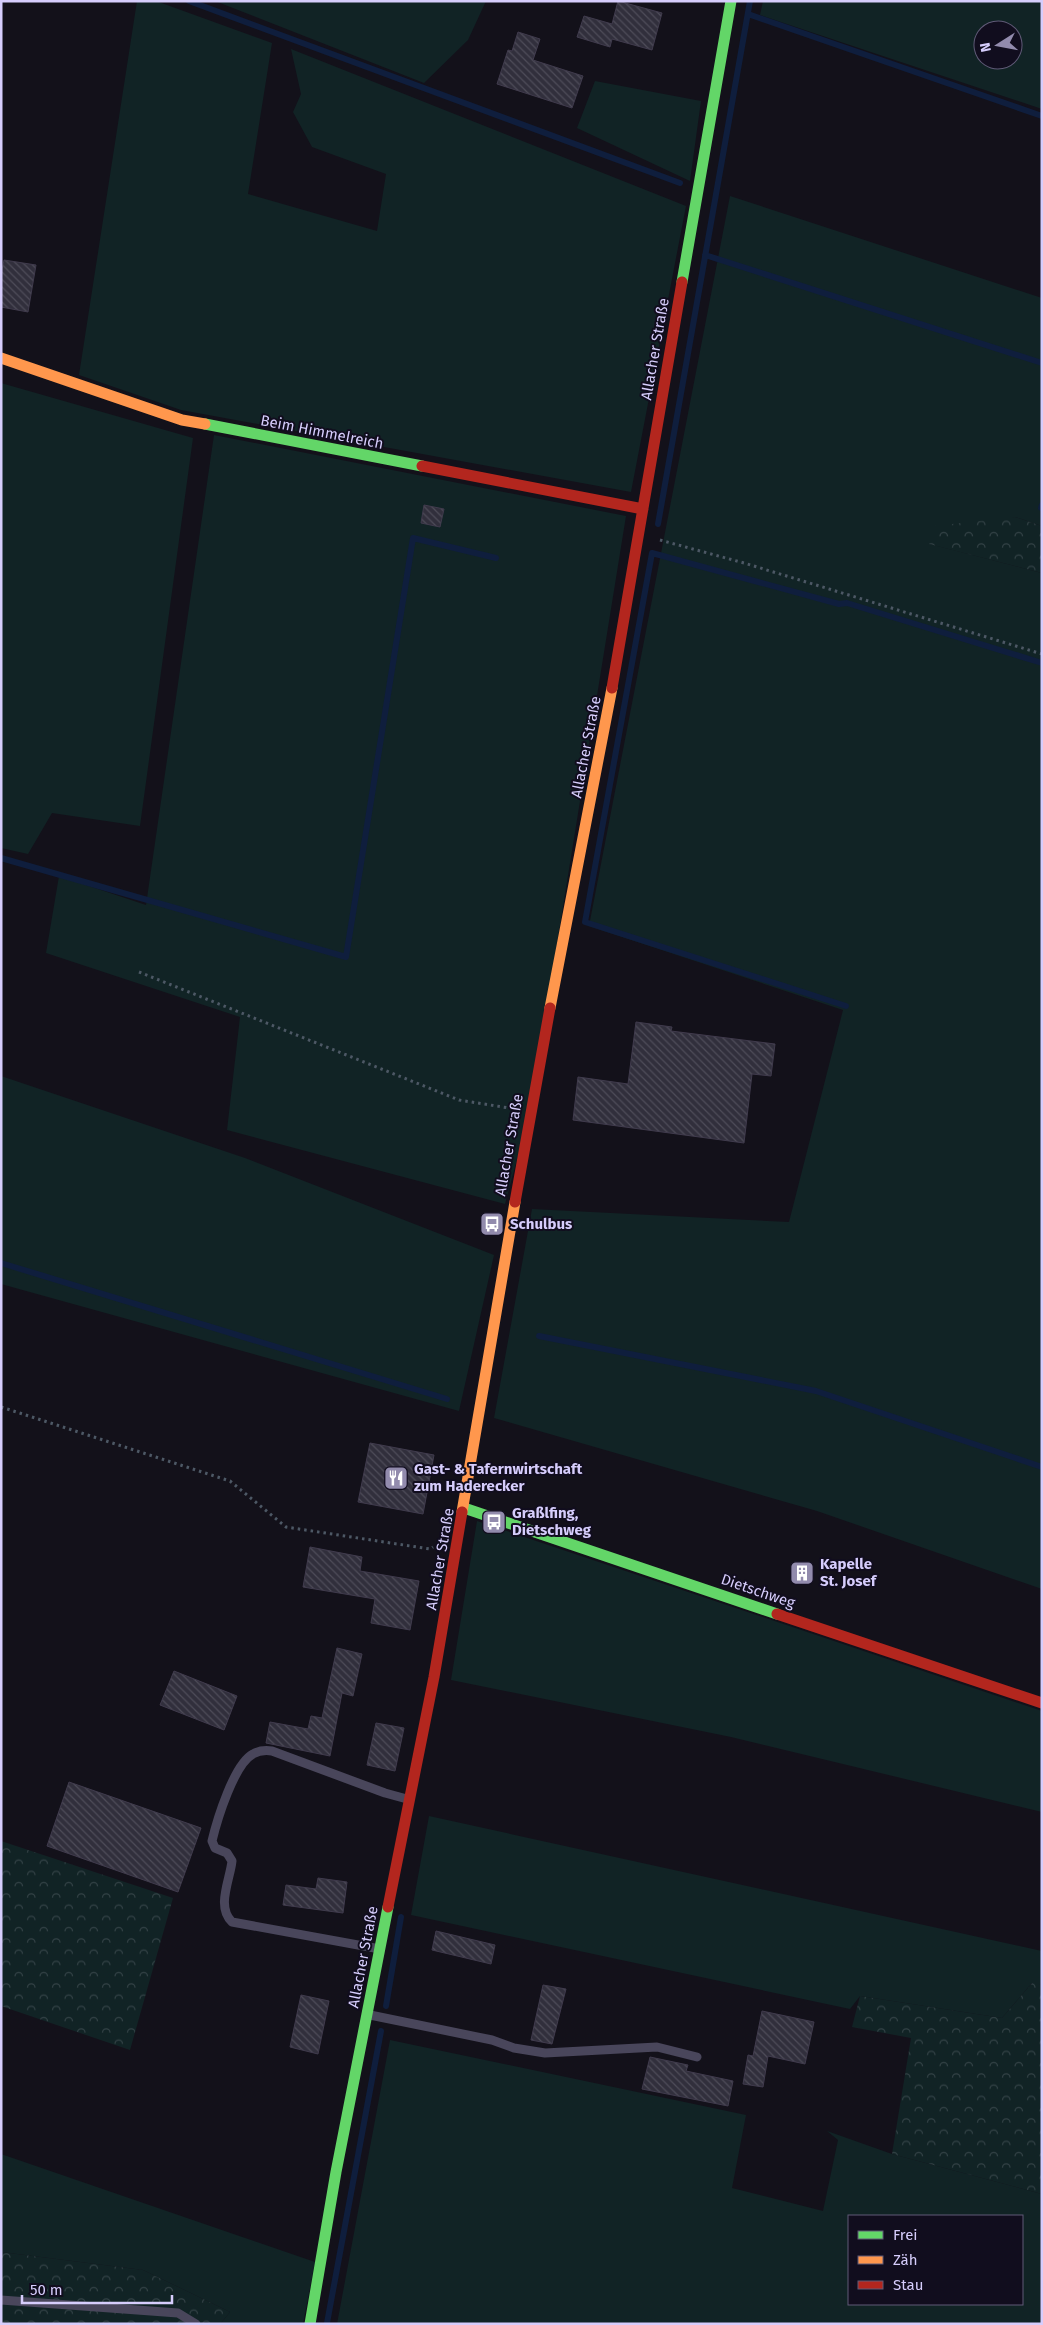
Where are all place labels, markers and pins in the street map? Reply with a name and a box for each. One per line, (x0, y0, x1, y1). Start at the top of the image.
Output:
bus stop icon: Schulbus (479, 1211, 505, 1237)
place label: Schulbus (510, 1215, 572, 1233)
place label: Gast- & Tafernwirtschaft zum Haderecker (414, 1460, 582, 1495)
restaurant icon: Gast- & Tafernwirtschaft zum Haderecker (383, 1465, 409, 1491)
place label: Graßlfing, Dietschweg (512, 1504, 592, 1539)
bus stop icon: Graßlfing, Dietschweg (481, 1509, 507, 1535)
place label: Kapelle St. Josef (820, 1555, 878, 1590)
building icon: Kapelle St. Josef (789, 1560, 815, 1586)

